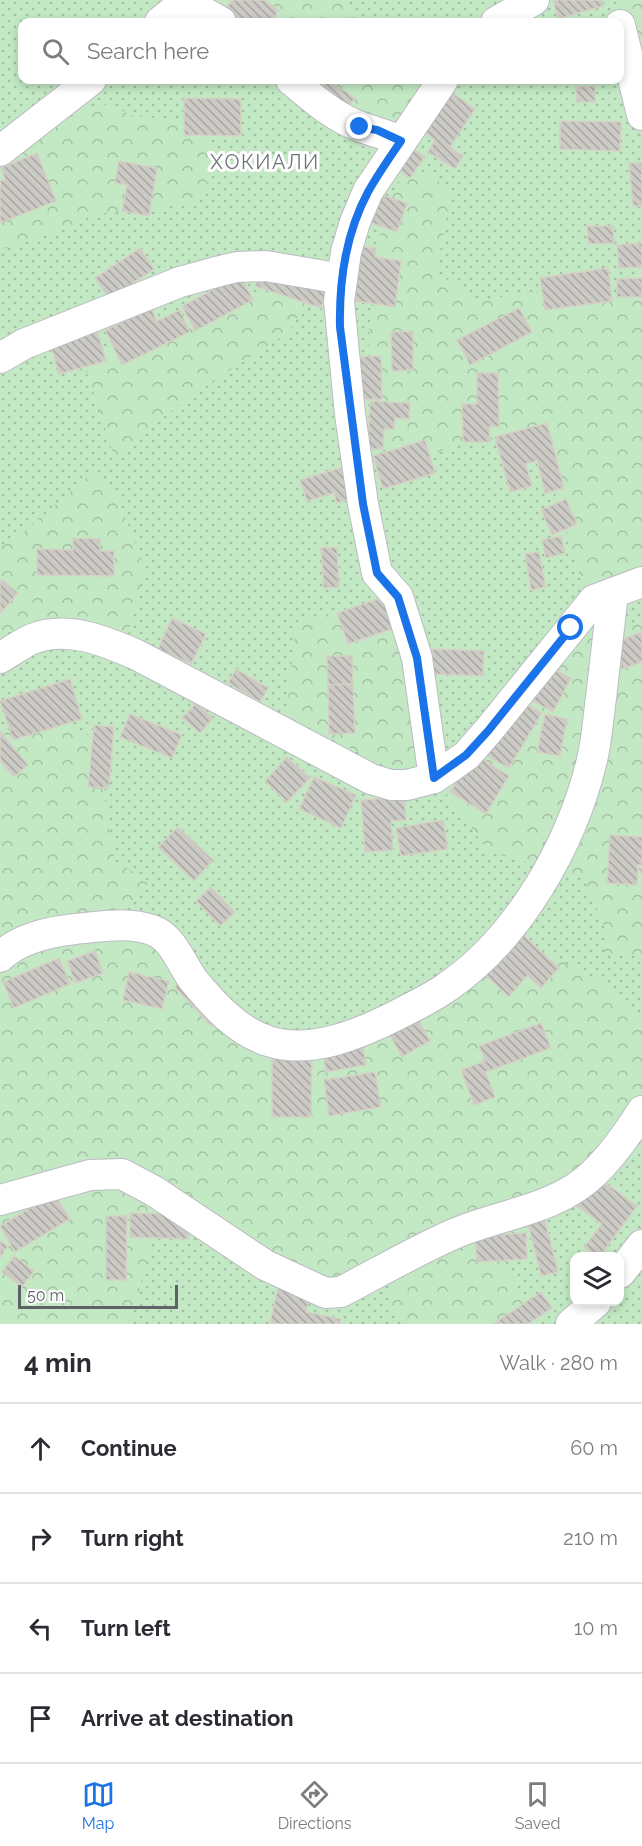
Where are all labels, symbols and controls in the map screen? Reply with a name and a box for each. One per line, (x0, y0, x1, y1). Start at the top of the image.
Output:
search box (18, 18, 624, 84)
icon: search (39, 35, 72, 68)
text: Search here (87, 38, 209, 64)
route end (346, 113, 372, 139)
district label: ХОКИАЛИ (210, 150, 320, 174)
route start (557, 614, 583, 640)
map controls (570, 1252, 624, 1306)
button: layers (570, 1252, 624, 1306)
scale bar (18, 1282, 178, 1310)
text: 50 m (27, 1286, 64, 1305)
text: 4 min (24, 1348, 92, 1378)
text: Walk · 280 m (499, 1351, 618, 1375)
icon: ahead (24, 1432, 57, 1465)
text: Continue (81, 1435, 177, 1461)
text: 60 m (570, 1436, 618, 1460)
icon: right (24, 1522, 57, 1555)
text: Turn right (81, 1525, 184, 1551)
text: 210 m (563, 1526, 618, 1550)
icon: left (24, 1612, 57, 1645)
text: Turn left (81, 1615, 171, 1641)
text: 10 m (574, 1616, 618, 1640)
icon: arrive (24, 1702, 57, 1735)
text: Arrive at destination (81, 1705, 294, 1731)
tab: Map (82, 1778, 115, 1833)
tab: Directions (278, 1778, 352, 1833)
tab: Saved (515, 1778, 560, 1833)

